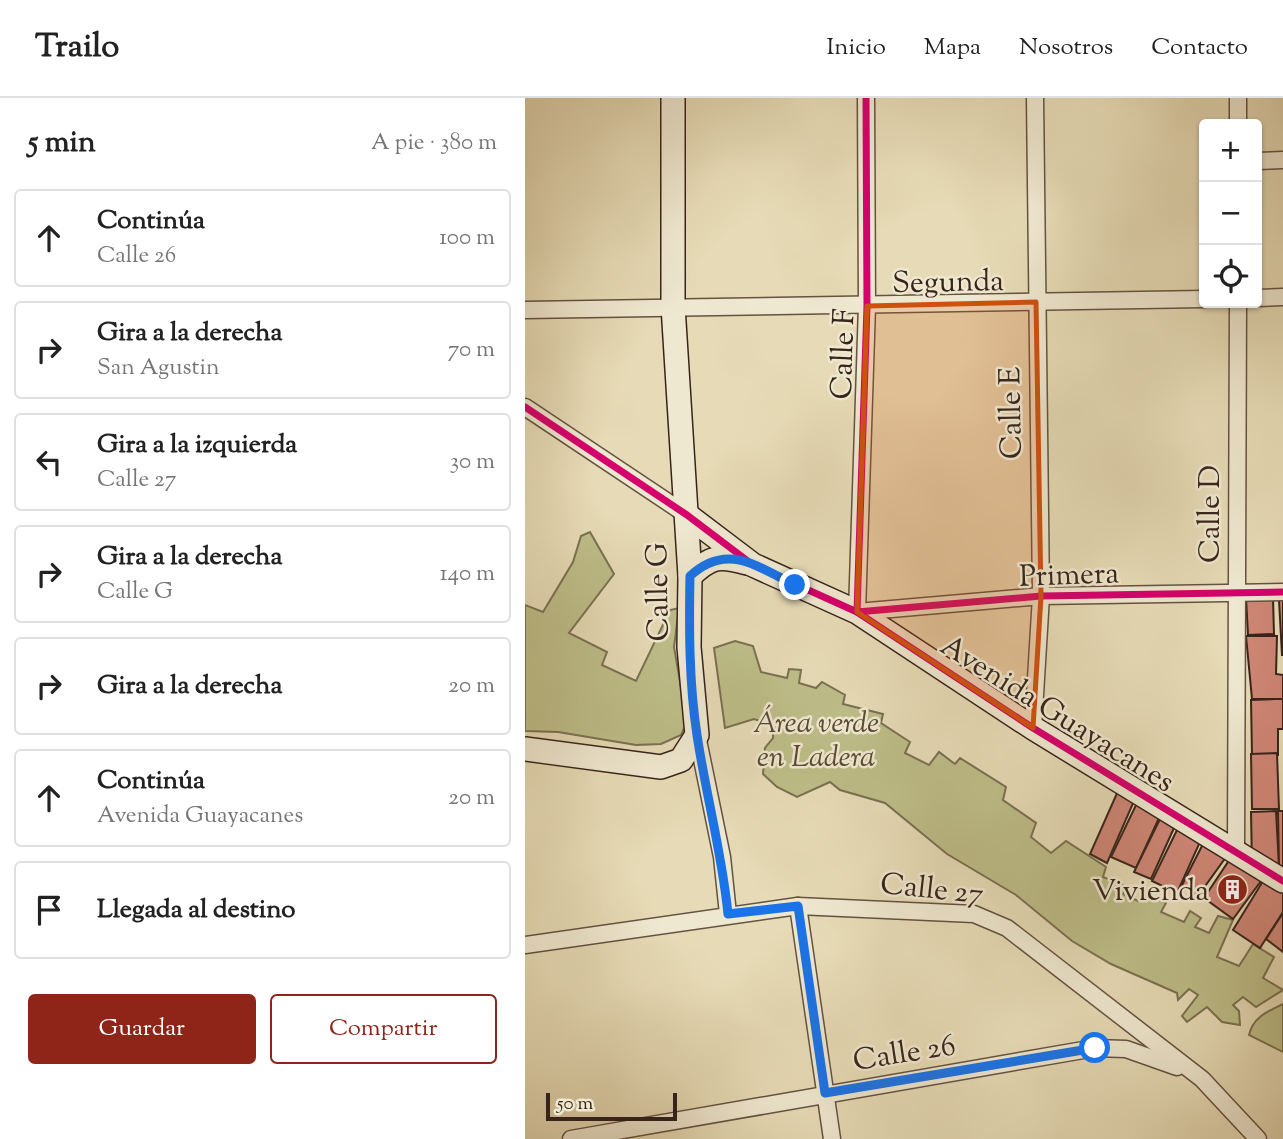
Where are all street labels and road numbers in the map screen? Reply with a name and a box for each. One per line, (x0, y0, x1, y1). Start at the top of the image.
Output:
street label: Segunda (892, 261, 1005, 306)
street label: Calle F (821, 307, 868, 400)
street label: Calle E (990, 366, 1035, 460)
street label: Calle D (1190, 465, 1233, 563)
street label: Calle G (637, 542, 682, 642)
street label: Primera (1018, 553, 1120, 600)
street label: Avenida Guayacanes (931, 626, 1182, 805)
street label: Calle 27 (878, 864, 985, 917)
street label: Calle 26 (850, 1025, 959, 1084)

